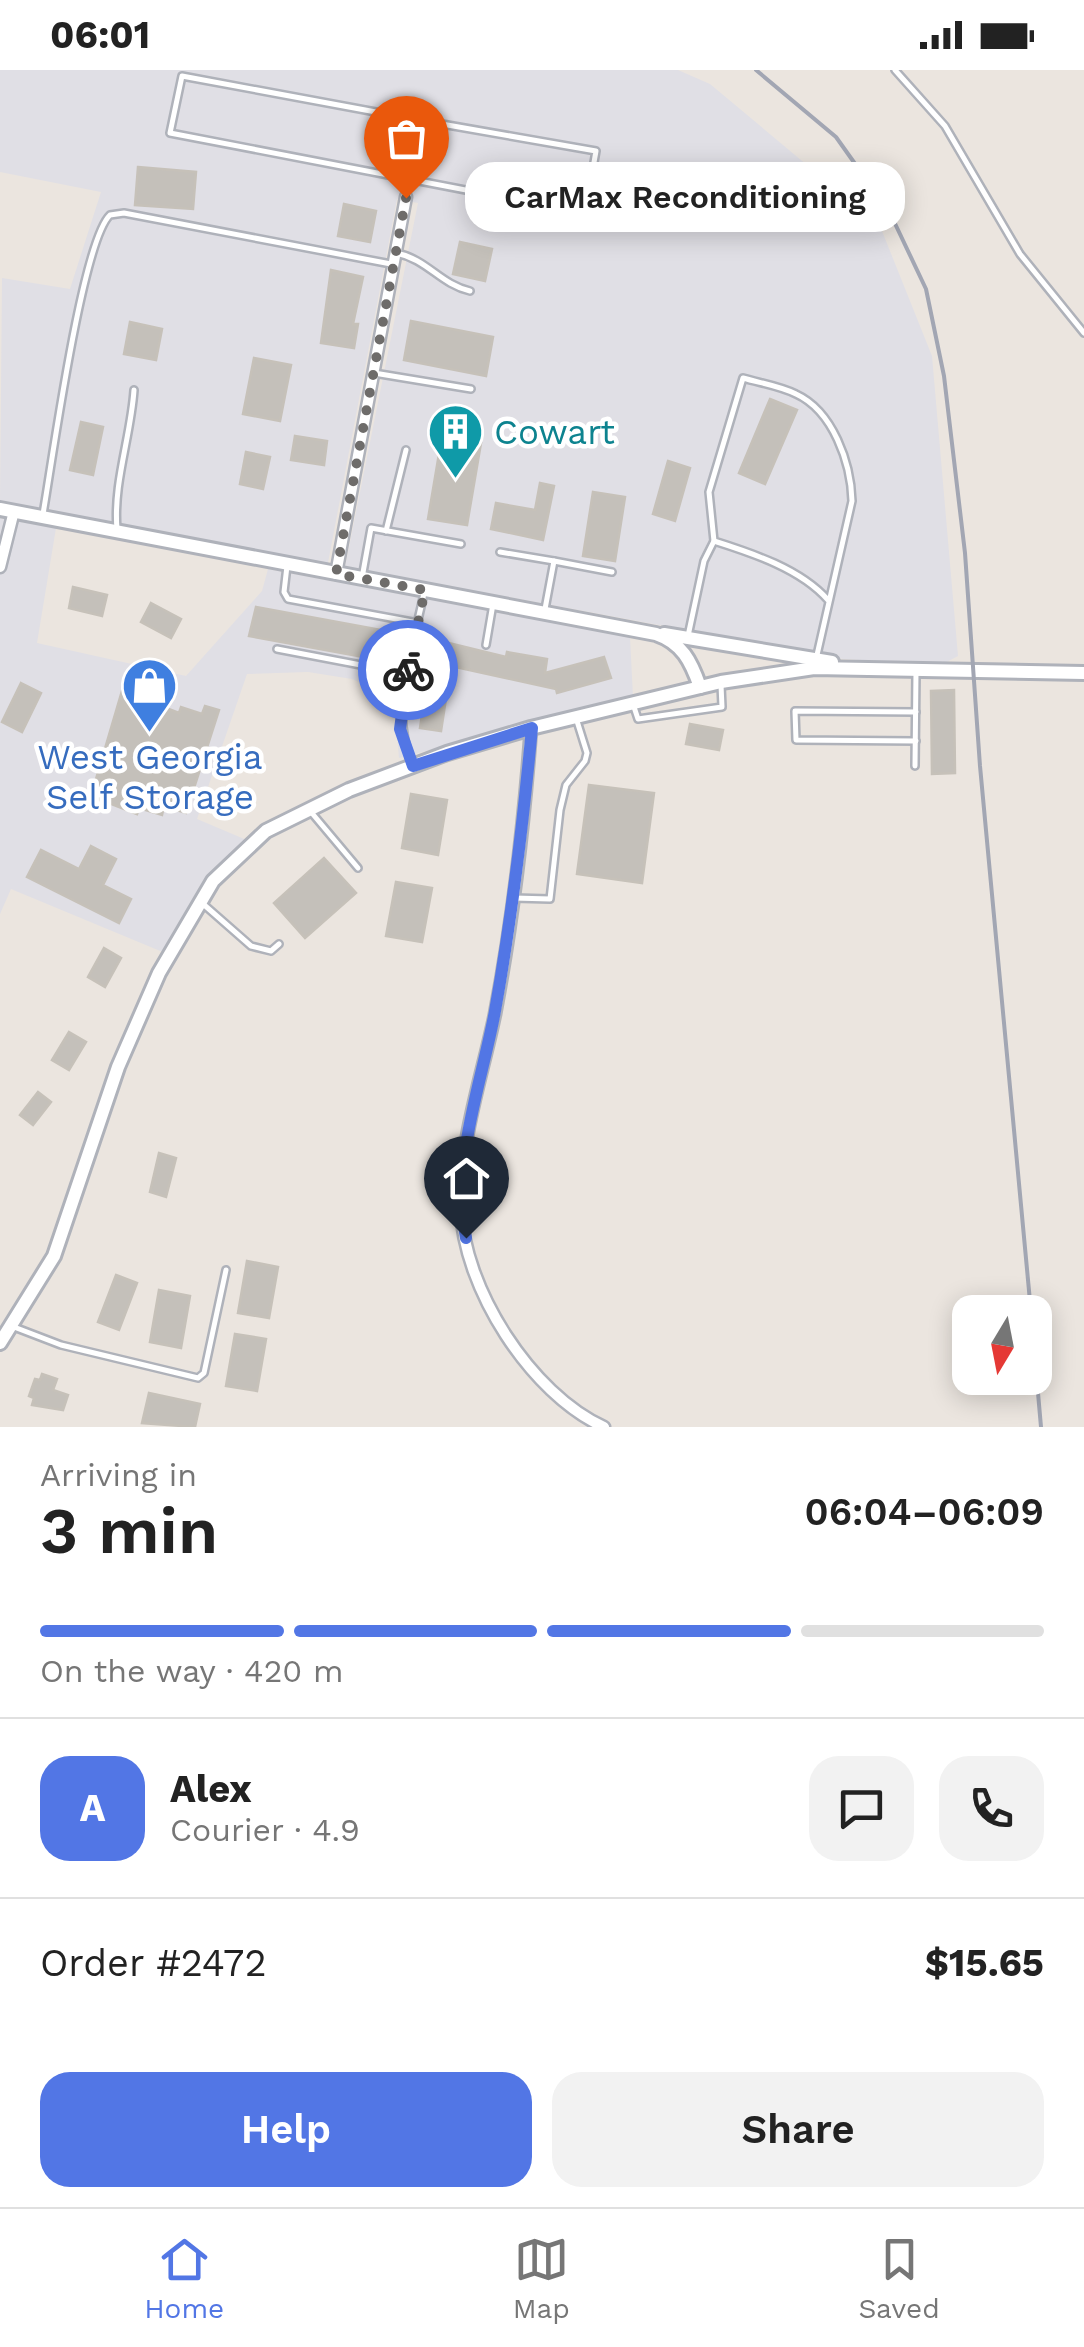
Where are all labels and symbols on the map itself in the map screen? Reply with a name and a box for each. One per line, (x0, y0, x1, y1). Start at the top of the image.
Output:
pin (364, 96, 449, 199)
callout: CarMax Reconditioning (466, 163, 906, 233)
building icon: Cowart (425, 402, 485, 481)
place label: Cowart (494, 411, 615, 453)
courier (358, 620, 458, 720)
shop icon: West Georgia Self Storage (120, 656, 180, 735)
place label: West Georgia Self Storage (37, 736, 263, 818)
pin (424, 1136, 509, 1239)
north arrow (952, 1295, 1052, 1395)

